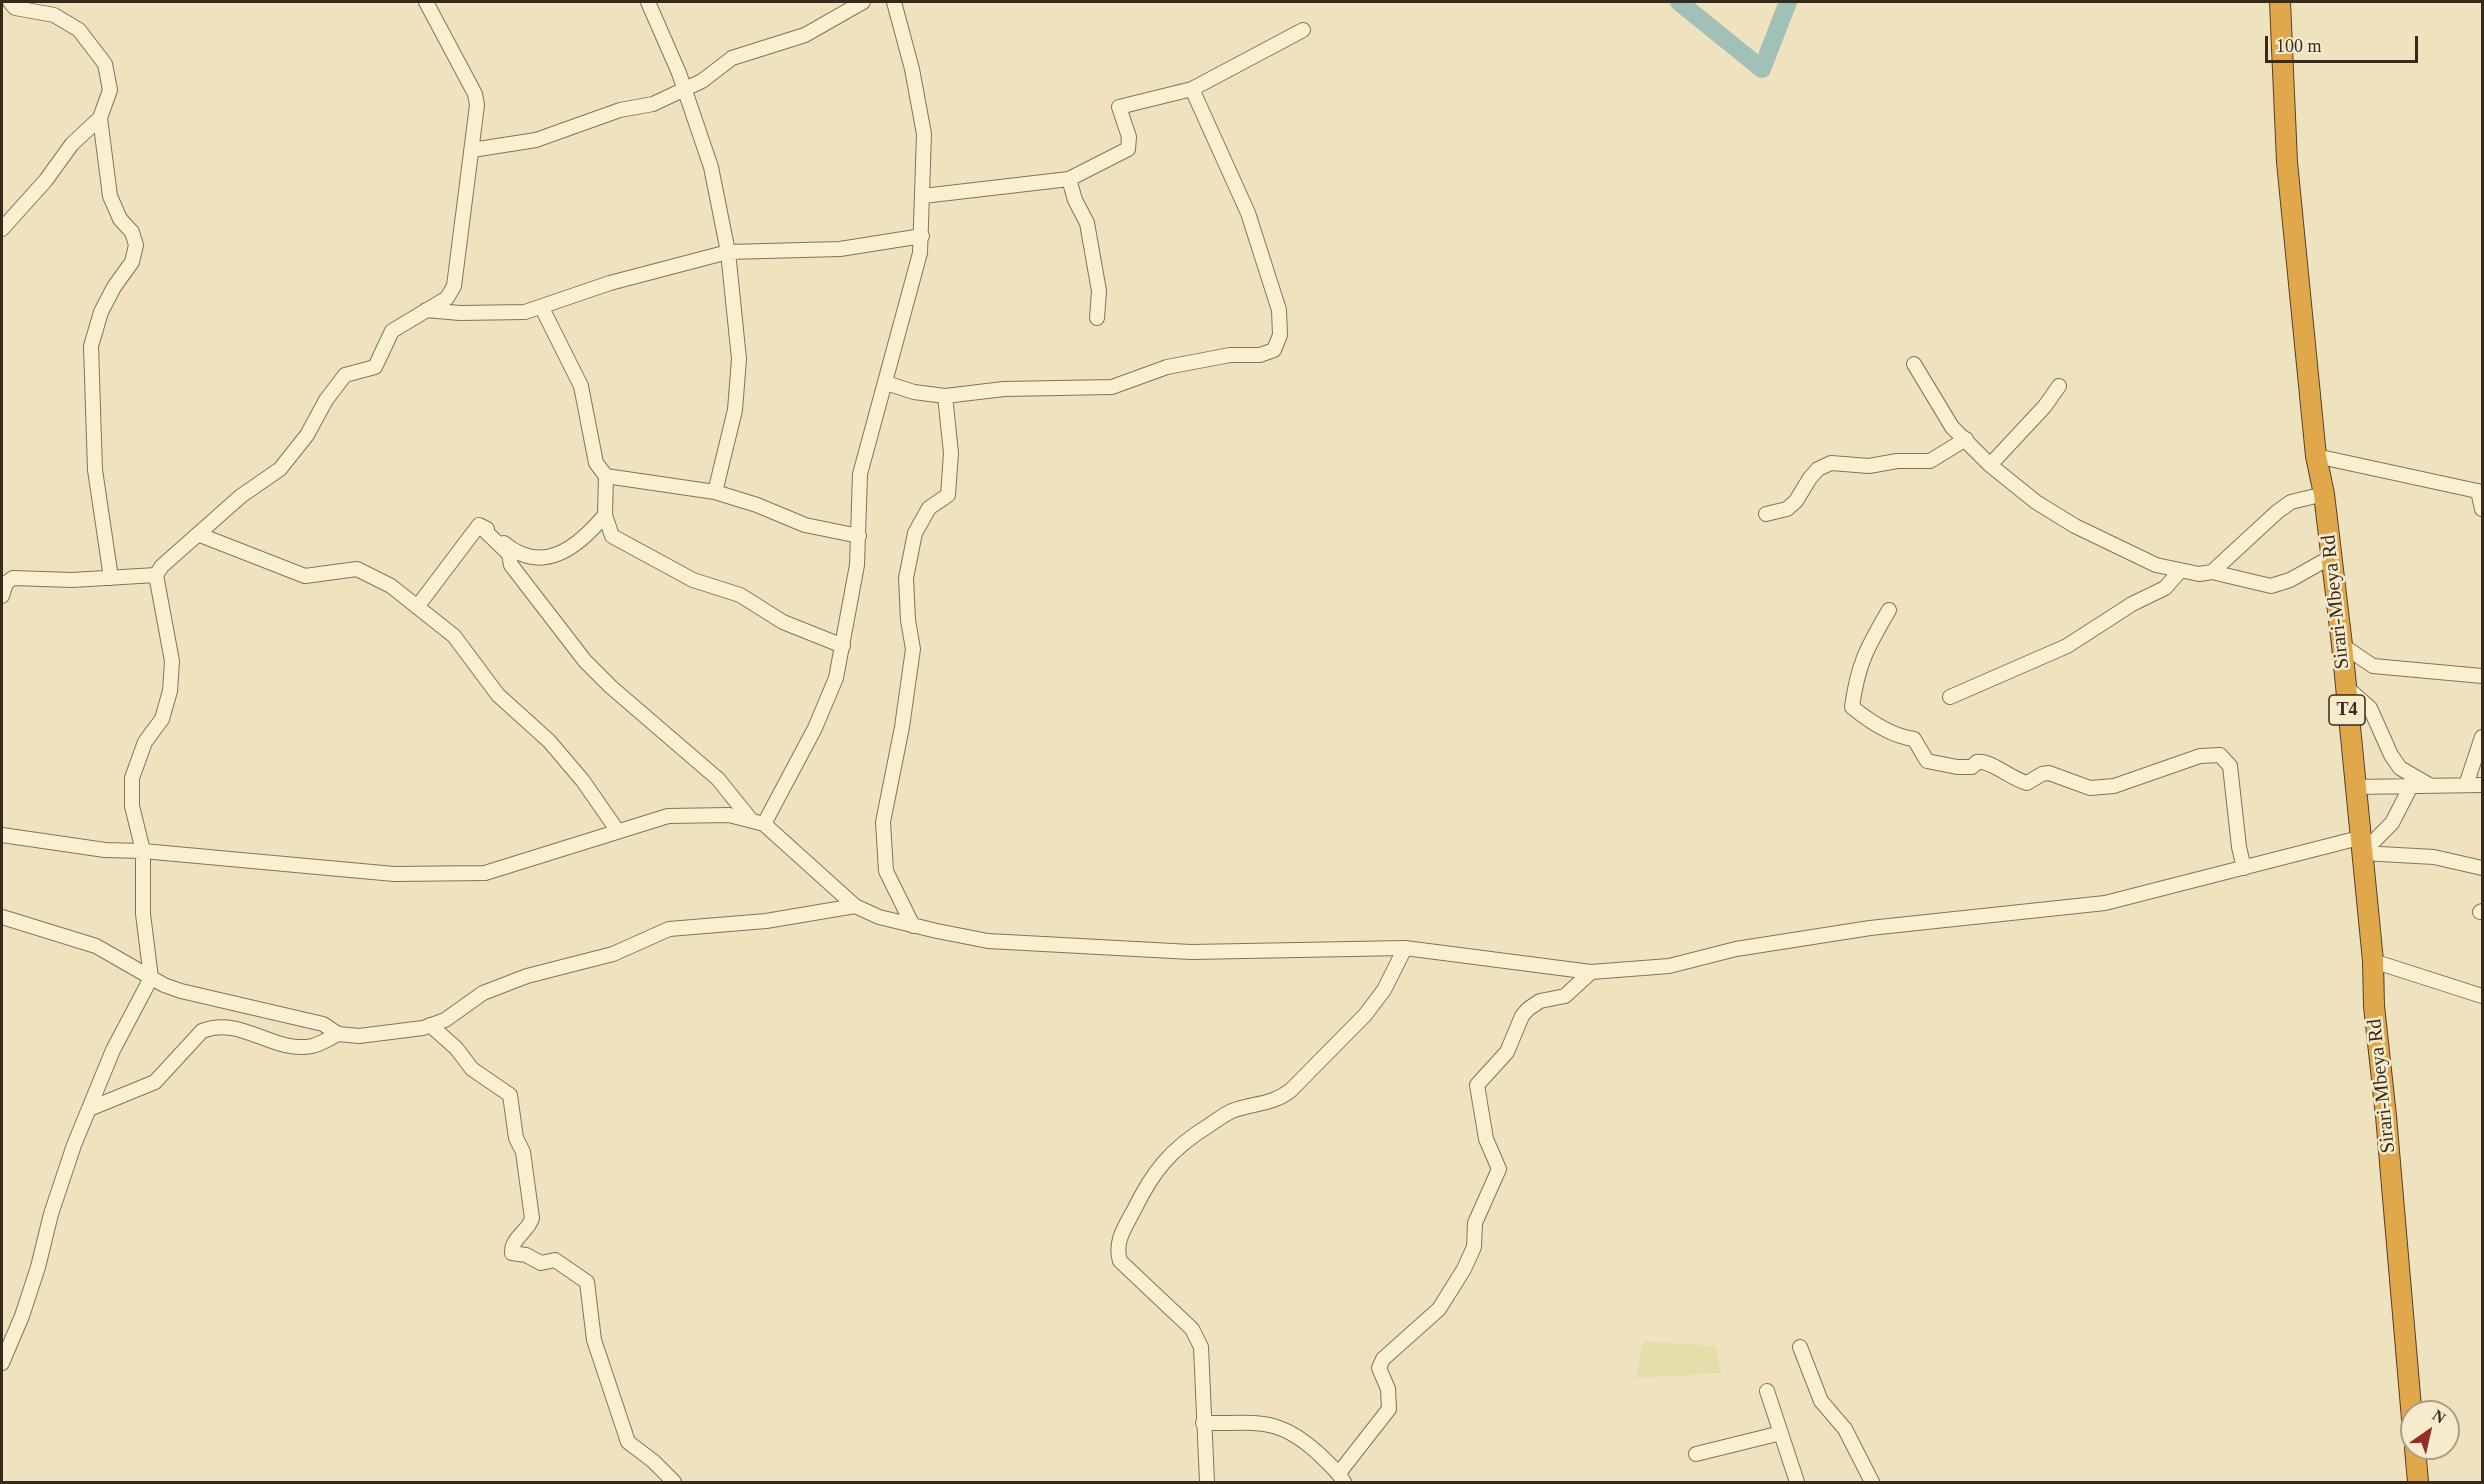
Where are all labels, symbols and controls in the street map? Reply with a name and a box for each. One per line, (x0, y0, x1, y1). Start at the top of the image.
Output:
scale bar (2268, 24, 2421, 62)
text: 100 m (2276, 36, 2322, 56)
street label: Sirari-Mbeya Rd (2317, 534, 2355, 670)
road number: T4 (2329, 695, 2365, 725)
street label: Sirari-Mbeya Rd (2363, 1018, 2401, 1154)
north arrow (2400, 1400, 2460, 1460)
text: N (2430, 1406, 2449, 1427)

